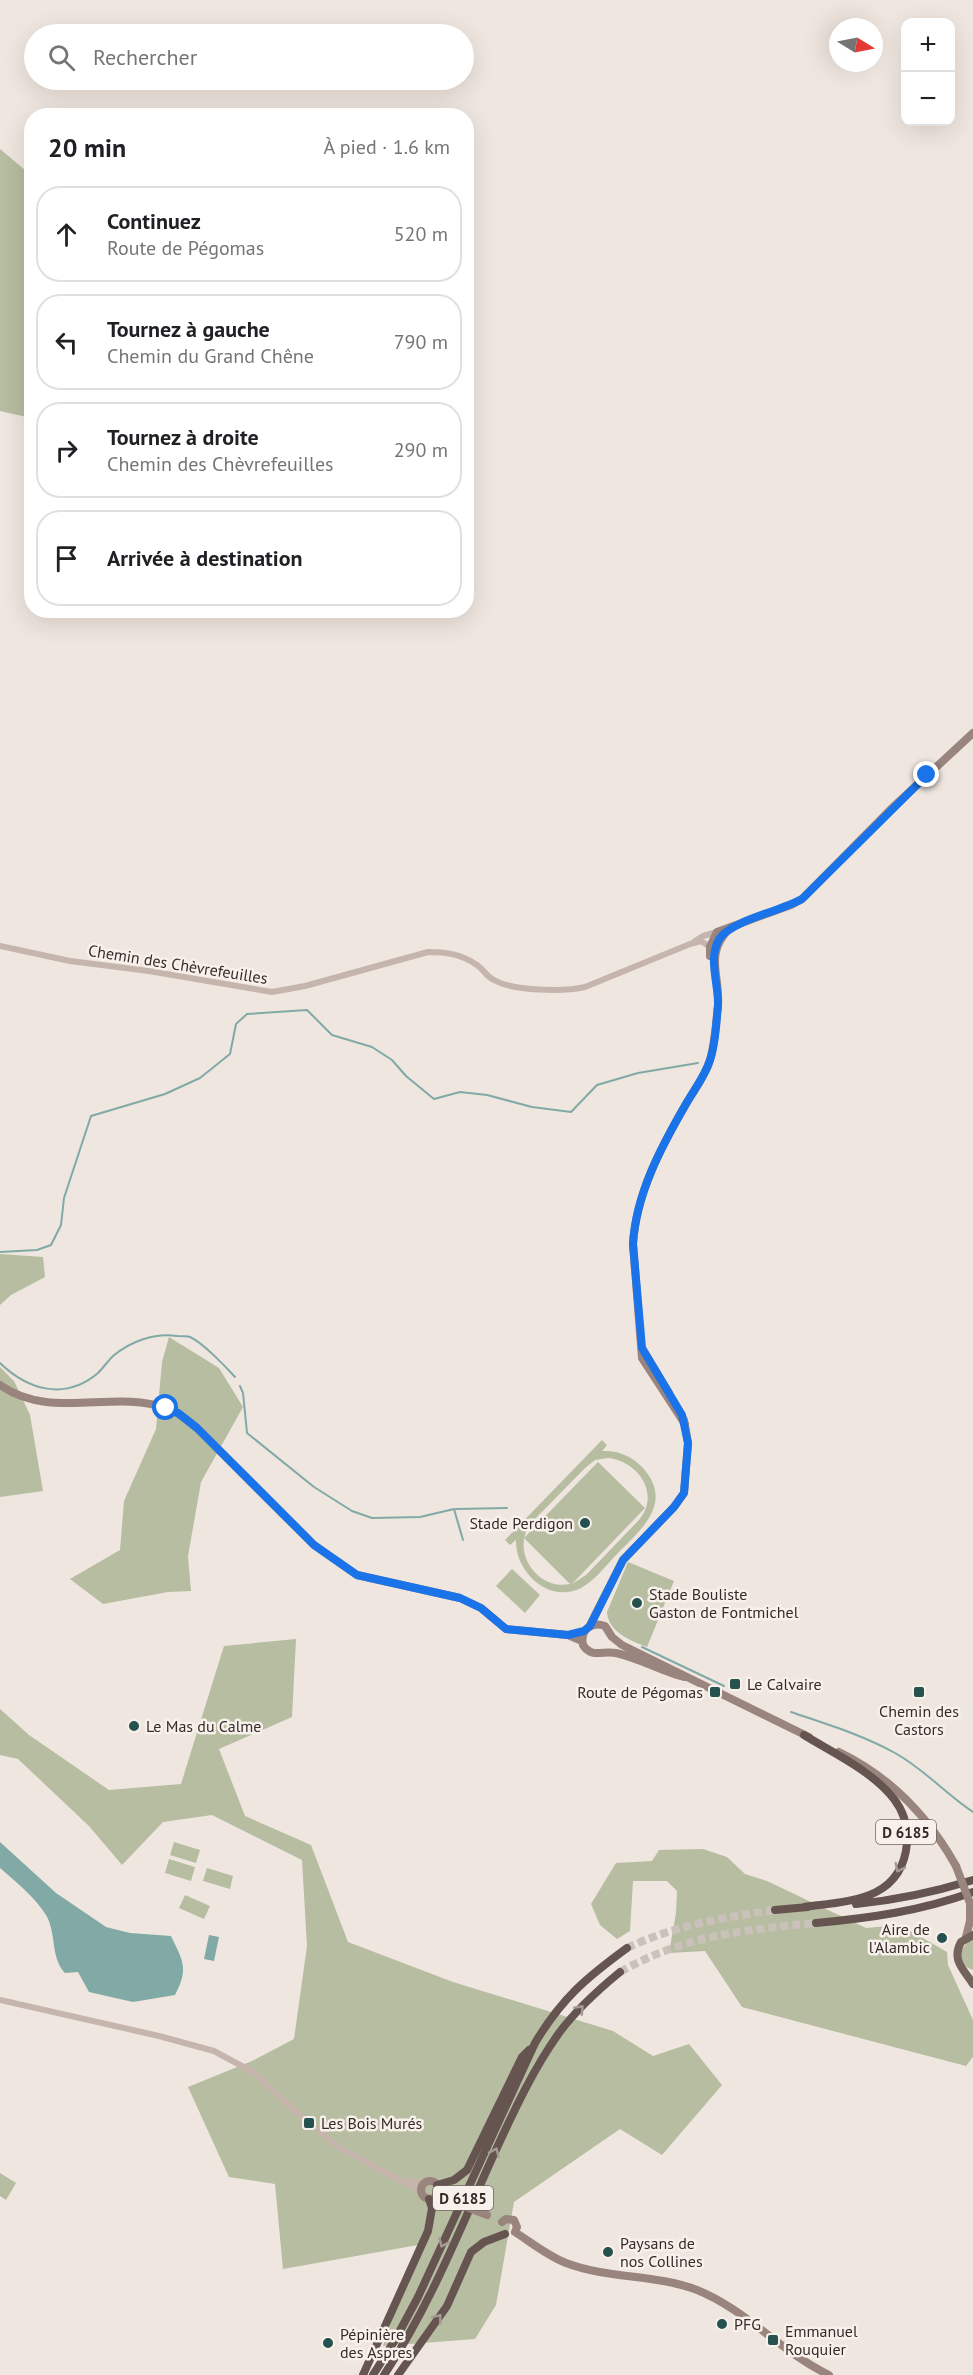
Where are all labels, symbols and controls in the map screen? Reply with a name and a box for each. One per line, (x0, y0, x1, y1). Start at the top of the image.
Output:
north arrow (829, 18, 883, 72)
map controls (901, 18, 955, 126)
button: + (901, 18, 955, 72)
search box (24, 24, 474, 90)
icon: search (45, 41, 78, 74)
text: Rechercher (93, 43, 197, 71)
button: − (901, 72, 955, 126)
text: 20 min (48, 131, 126, 164)
text: À pied · 1.6 km (323, 134, 450, 160)
text: Continuez (107, 207, 201, 235)
icon: ahead (50, 218, 83, 251)
text: 520 m (394, 221, 448, 247)
text: Route de Pégomas (107, 235, 264, 261)
text: Tournez à gauche (107, 315, 270, 343)
icon: left (50, 326, 83, 359)
text: 790 m (394, 329, 448, 355)
text: Chemin du Grand Chêne (107, 343, 314, 369)
text: Tournez à droite (107, 423, 259, 451)
icon: right (50, 434, 83, 467)
text: 290 m (394, 437, 448, 463)
text: Chemin des Chèvrefeuilles (107, 451, 333, 477)
icon: arrive (50, 542, 83, 575)
text: Arrivée à destination (107, 544, 303, 572)
route end (913, 761, 939, 787)
street label: Chemin des Chèvrefeuilles (87, 940, 269, 988)
route start (152, 1394, 178, 1420)
place label: Stade Perdigon (469, 1513, 573, 1533)
marker: Stade Perdigon (578, 1516, 592, 1530)
place label: Stade Bouliste Gaston de Fontmichel (649, 1584, 799, 1622)
marker: Stade Bouliste Gaston de Fontmichel (630, 1596, 644, 1610)
place label: Le Calvaire (747, 1674, 822, 1694)
marker: Le Calvaire (728, 1677, 742, 1691)
place label: Route de Pégomas (577, 1682, 703, 1702)
marker: Route de Pégomas (708, 1685, 722, 1699)
marker: Chemin des Castors (912, 1685, 926, 1699)
place label: Chemin des Castors (879, 1701, 959, 1739)
place label: Le Mas du Calme (146, 1716, 261, 1736)
marker: Le Mas du Calme (127, 1719, 141, 1733)
road number: D 6185 (876, 1820, 936, 1844)
one-way arrow (895, 1862, 906, 1873)
place label: Aire de l'Alambic (869, 1919, 930, 1957)
marker: Aire de l'Alambic (935, 1931, 949, 1945)
one-way arrow (573, 2006, 584, 2016)
place label: Les Bois Murés (321, 2113, 423, 2133)
marker: Les Bois Murés (302, 2116, 316, 2130)
one-way arrow (488, 2148, 500, 2159)
road number: D 6185 (433, 2186, 493, 2210)
place label: Paysans de nos Collines (620, 2233, 703, 2271)
one-way arrow (438, 2237, 450, 2248)
marker: Paysans de nos Collines (601, 2245, 615, 2259)
one-way arrow (431, 2313, 442, 2324)
place label: PFG (734, 2314, 761, 2334)
marker: PFG (715, 2317, 729, 2331)
place label: Emmanuel Rouquier (785, 2321, 858, 2359)
place label: Pépinière des Aspres (340, 2324, 413, 2362)
marker: Emmanuel Rouquier (766, 2333, 780, 2347)
marker: Pépinière des Aspres (321, 2336, 335, 2350)

